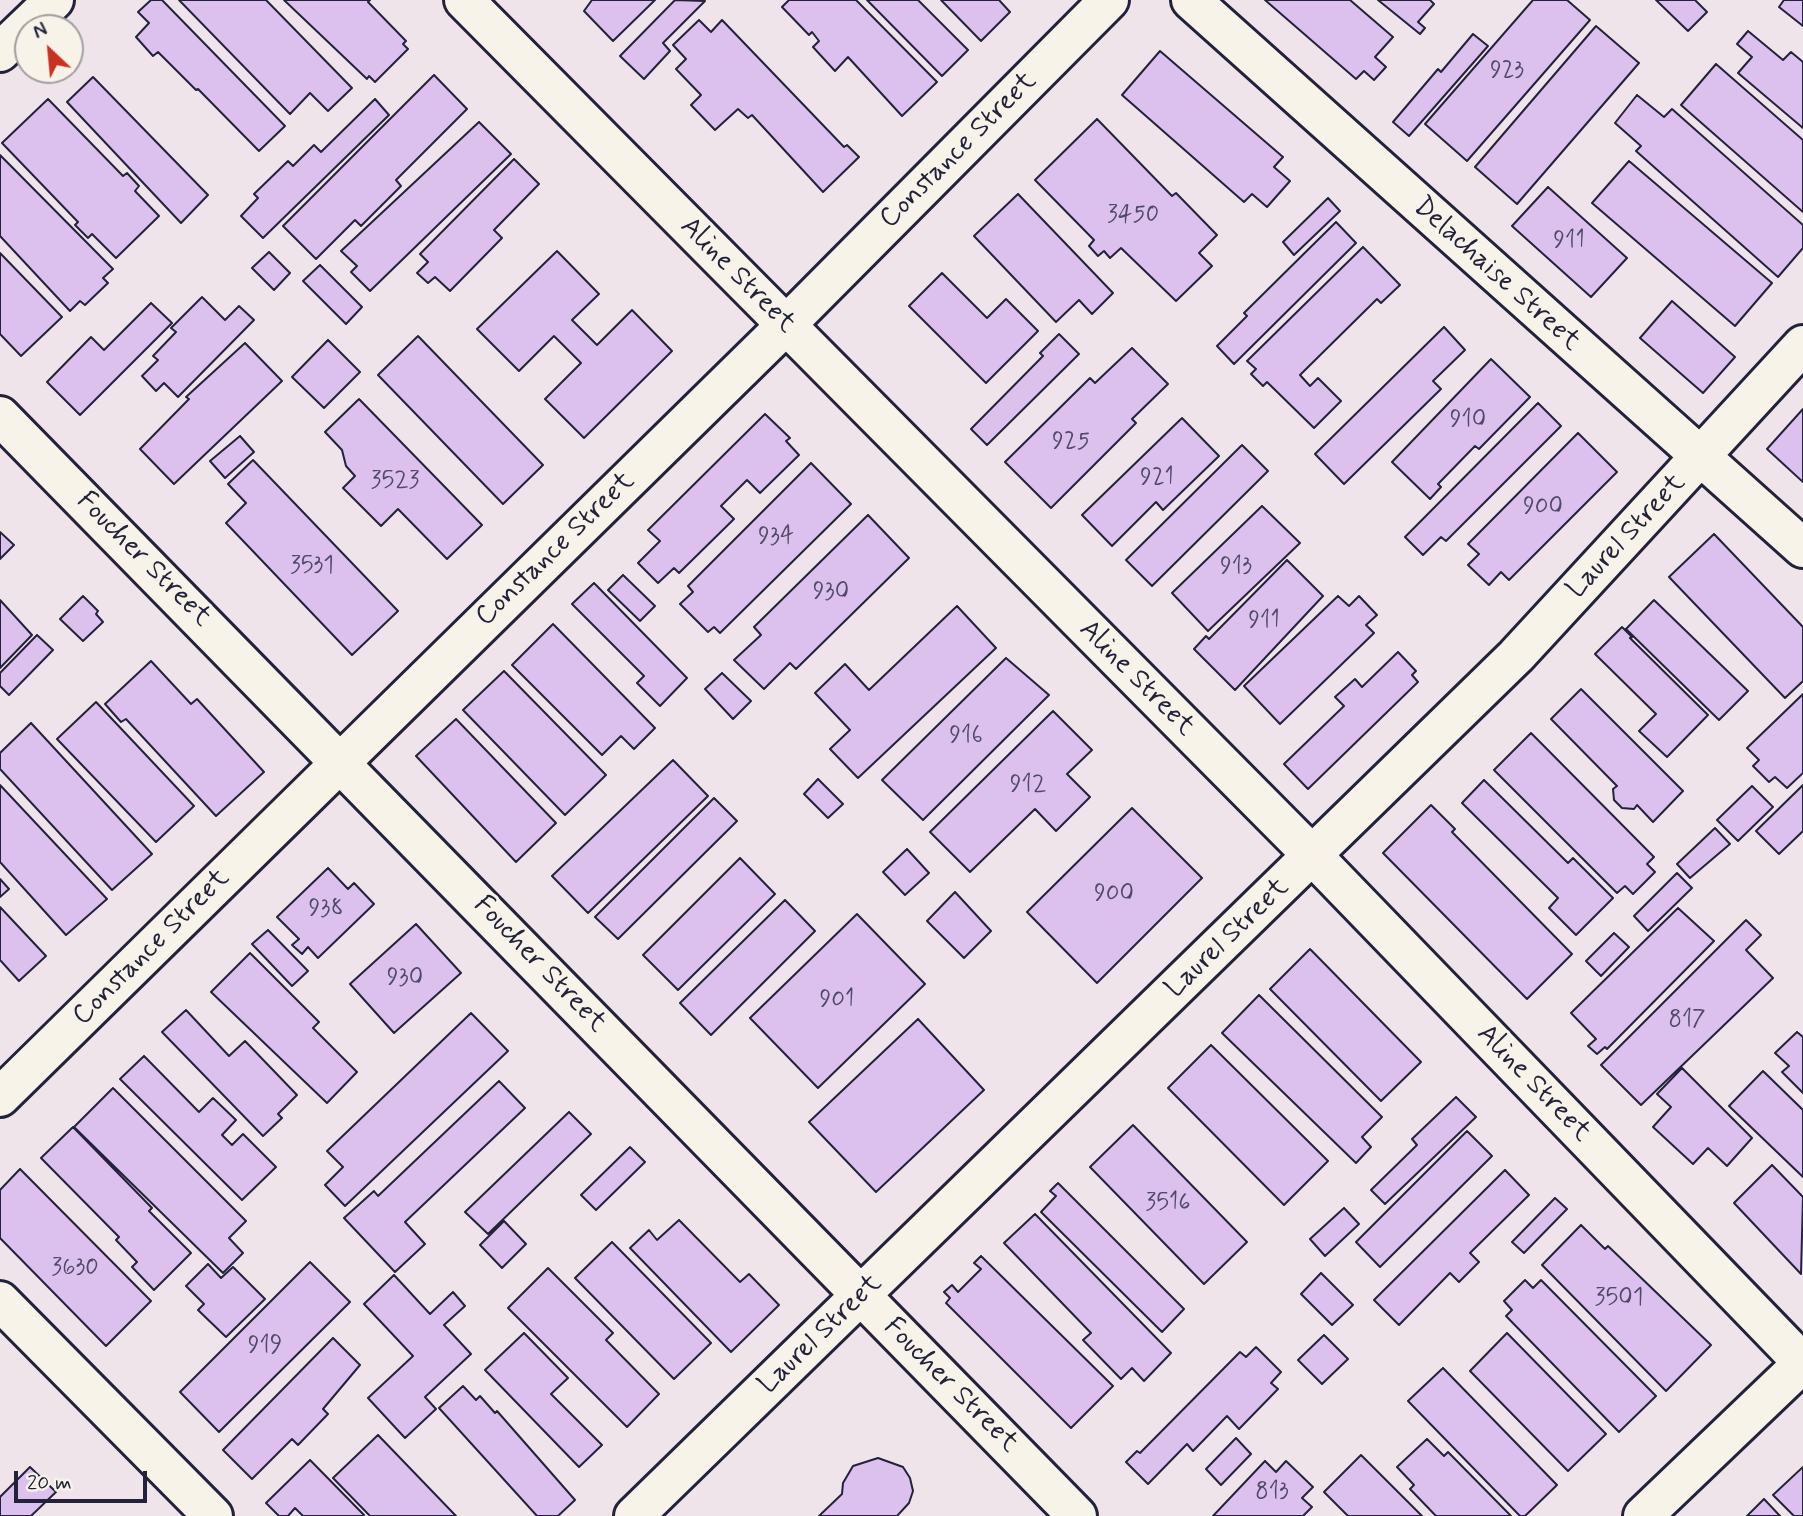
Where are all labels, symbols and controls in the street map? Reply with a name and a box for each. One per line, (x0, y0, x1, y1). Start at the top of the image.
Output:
north arrow (14, 14, 84, 84)
text: N (29, 17, 52, 45)
house number: 923 (1490, 58, 1524, 86)
street label: Constance Street (874, 66, 1044, 236)
street label: Delachaise Street (1405, 191, 1587, 359)
house number: 3450 (1107, 202, 1159, 230)
street label: Aline Street (672, 211, 802, 341)
house number: 911 (1553, 228, 1585, 256)
house number: 910 (1450, 407, 1486, 435)
house number: 925 (1052, 429, 1090, 457)
house number: 921 (1140, 465, 1174, 493)
street label: Constance Street (469, 466, 643, 634)
house number: 3523 (371, 468, 419, 496)
street label: Laurel Street (1561, 468, 1693, 606)
street label: Foucher Street (68, 485, 218, 635)
house number: 900 (1523, 494, 1563, 522)
house number: 934 (758, 524, 794, 552)
house number: 3531 (290, 553, 334, 581)
house number: 913 (1220, 554, 1252, 582)
house number: 930 (813, 579, 849, 607)
house number: 911 (1248, 608, 1280, 636)
street label: Aline Street (1071, 614, 1201, 744)
house number: 916 (949, 723, 983, 751)
house number: 912 (1010, 772, 1046, 800)
street label: Constance Street (67, 863, 237, 1033)
street label: Laurel Street (1159, 872, 1297, 1006)
house number: 900 (1094, 881, 1134, 909)
street label: Foucher Street (465, 890, 613, 1040)
house number: 938 (309, 896, 343, 924)
house number: 930 (387, 965, 423, 993)
house number: 901 (820, 987, 854, 1015)
house number: 817 (1668, 1007, 1706, 1035)
street label: Aline Street (1469, 1018, 1597, 1150)
house number: 3516 (1145, 1190, 1191, 1218)
house number: 3630 (51, 1255, 99, 1283)
street label: Laurel Street (752, 1268, 890, 1402)
house number: 3501 (1595, 1285, 1643, 1313)
street label: Foucher Street (875, 1311, 1025, 1461)
house number: 919 (248, 1333, 282, 1361)
scale bar (18, 1456, 150, 1500)
text: 20 m (27, 1469, 72, 1497)
house number: 813 (1255, 1479, 1289, 1507)

